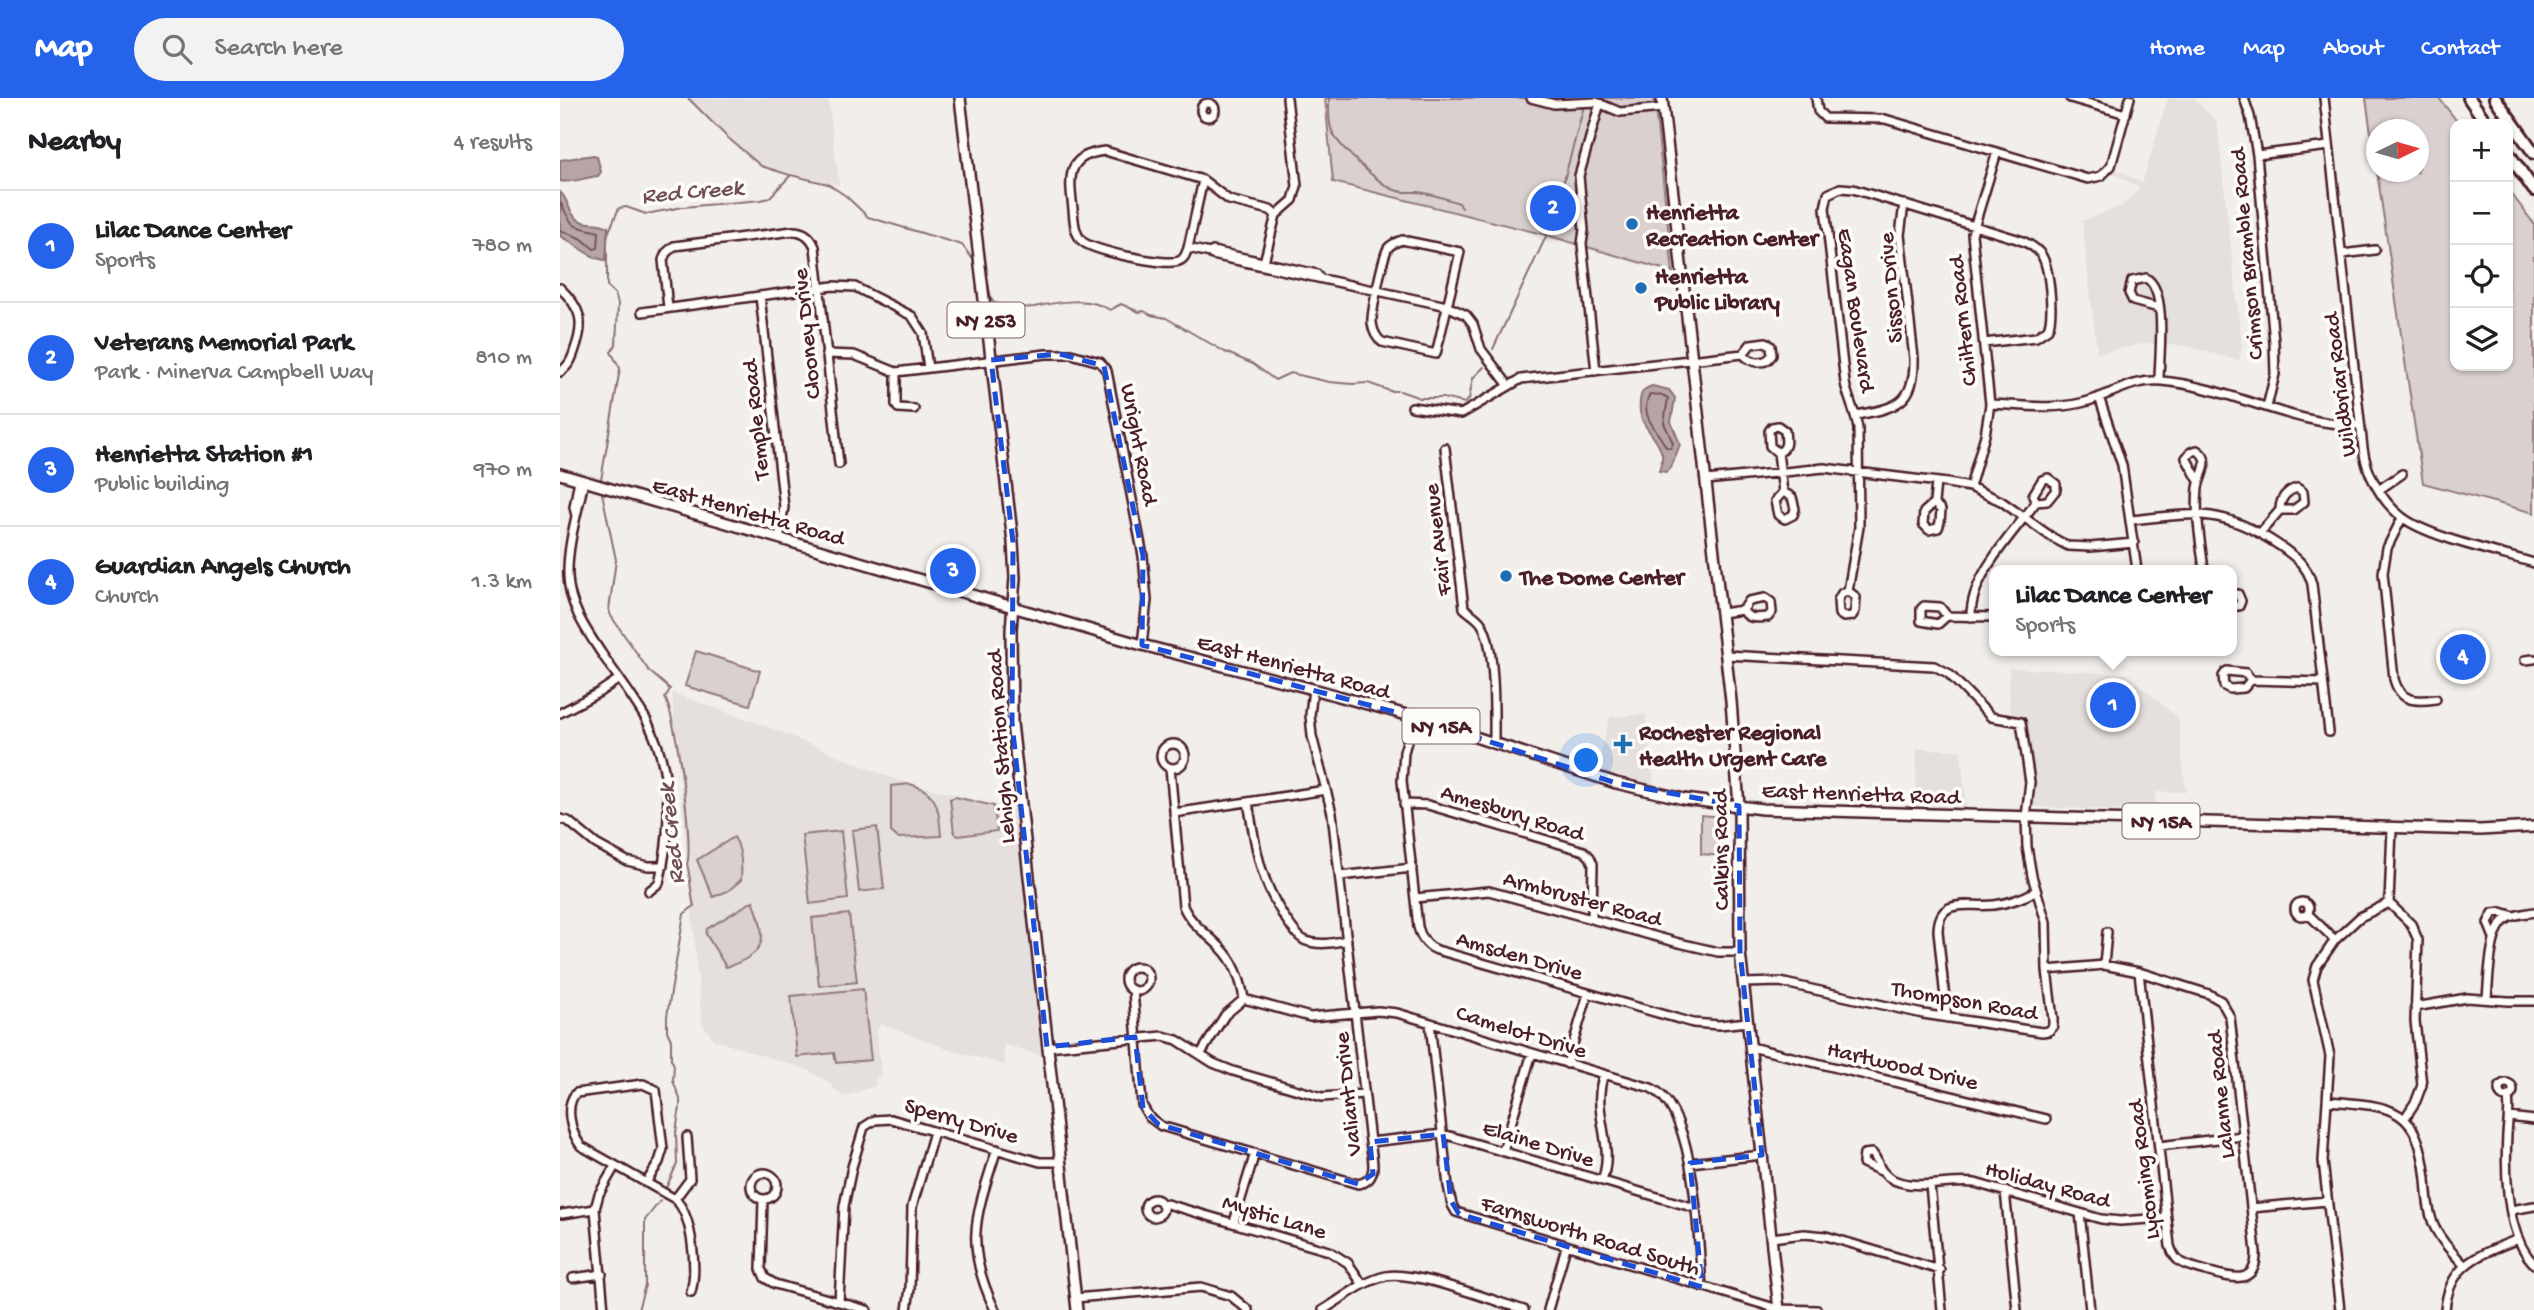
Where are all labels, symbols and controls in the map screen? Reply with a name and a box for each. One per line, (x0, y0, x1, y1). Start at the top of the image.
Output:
search box (134, 18, 624, 81)
text: Map (35, 30, 92, 68)
icon: search (158, 30, 196, 68)
text: Search here (214, 34, 343, 65)
text: Home (2149, 35, 2205, 64)
text: Map (2243, 35, 2285, 64)
text: About (2323, 35, 2383, 64)
text: Contact (2421, 35, 2499, 64)
north arrow (2366, 119, 2429, 182)
map controls (2450, 119, 2513, 371)
button: + (2450, 119, 2513, 182)
text: Nearby (28, 126, 121, 161)
text: 4 results (453, 130, 532, 157)
street label: Crimson Bramble Road (2226, 145, 2271, 361)
water label: Red Creek (640, 174, 747, 212)
pin: 2 (1530, 182, 1576, 234)
button: − (2450, 182, 2513, 245)
place label: Henrietta Recreation Center (1645, 201, 1821, 254)
marker: Henrietta Recreation Center (1624, 216, 1640, 232)
text: Lilac Dance Center (95, 217, 291, 248)
street label: Eagan Boulevard (1830, 227, 1880, 396)
street label: Sisson Drive (1874, 230, 1911, 344)
text: 1 (46, 233, 56, 260)
text: 780 m (473, 233, 532, 260)
button: locate (2450, 245, 2513, 308)
text: Sports (95, 248, 155, 275)
street label: Chiltern Road (1944, 253, 1985, 387)
place label: Henrietta Public Library (1653, 265, 1781, 318)
street label: Clooney Drive (788, 266, 829, 400)
marker: Henrietta Public Library (1633, 280, 1649, 296)
road number: NY 253 (948, 302, 1024, 338)
button: layers (2450, 308, 2513, 371)
street label: Wildbriar Road (2319, 309, 2364, 458)
text: Veterans Memorial Park (95, 329, 353, 360)
text: 2 (45, 345, 57, 372)
text: 810 m (475, 345, 532, 372)
street label: Temple Road (738, 357, 777, 483)
text: Park · Minerva Campbell Way (95, 360, 373, 387)
street label: Wright Road (1113, 382, 1163, 509)
text: Henrietta Station #1 (95, 441, 313, 472)
text: 3 (45, 457, 57, 484)
text: 970 m (474, 457, 532, 484)
text: Public building (95, 472, 229, 499)
street label: East Henrietta Road (649, 473, 849, 554)
street label: Fair Avenue (1419, 481, 1460, 598)
pin: 3 (930, 545, 976, 597)
text: Guardian Angels Church (95, 553, 351, 584)
popup (1989, 565, 2237, 656)
place label: The Dome Center (1518, 566, 1687, 593)
marker: The Dome Center (1498, 568, 1514, 584)
text: 4 (46, 569, 56, 596)
text: 1.3 km (472, 569, 532, 596)
text: Lilac Dance Center (2015, 582, 2211, 613)
text: Church (95, 584, 159, 611)
text: Sports (2015, 613, 2075, 640)
street label: East Henrietta Road (1194, 630, 1394, 708)
pin: 4 (2440, 631, 2486, 683)
street label: Lehigh Station Road (982, 647, 1023, 845)
pin: 1 (2090, 679, 2136, 731)
road number: NY 15A (1402, 708, 1480, 744)
place label: Rochester Regional Health Urgent Care (1638, 721, 1828, 774)
marker: Rochester Regional Health Urgent Care (1613, 734, 1633, 754)
your location (1569, 743, 1603, 777)
water label: Red Creek (654, 779, 693, 886)
street label: East Henrietta Road (1761, 779, 1962, 813)
street label: Amesbury Road (1437, 780, 1588, 849)
street label: Calkins Road (1708, 788, 1737, 910)
road number: NY 15A (2122, 804, 2200, 838)
street label: Armbruster Road (1500, 866, 1666, 935)
street label: Amsden Drive (1453, 926, 1586, 989)
street label: Thompson Road (1887, 976, 2041, 1029)
street label: Camelot Drive (1452, 1001, 1591, 1066)
street label: Lalanne Road (2202, 1028, 2243, 1160)
street label: Valiant Drive (1329, 1029, 1370, 1158)
street label: Hartwood Drive (1824, 1037, 1981, 1098)
street label: Sperry Drive (901, 1093, 1022, 1152)
street label: Lycoming Road (2123, 1097, 2167, 1241)
street label: Elaine Drive (1479, 1116, 1598, 1175)
street label: Holiday Road (1982, 1157, 2114, 1216)
street label: Mystic Lane (1219, 1190, 1330, 1247)
street label: Farnsworth Road South (1476, 1191, 1703, 1284)

